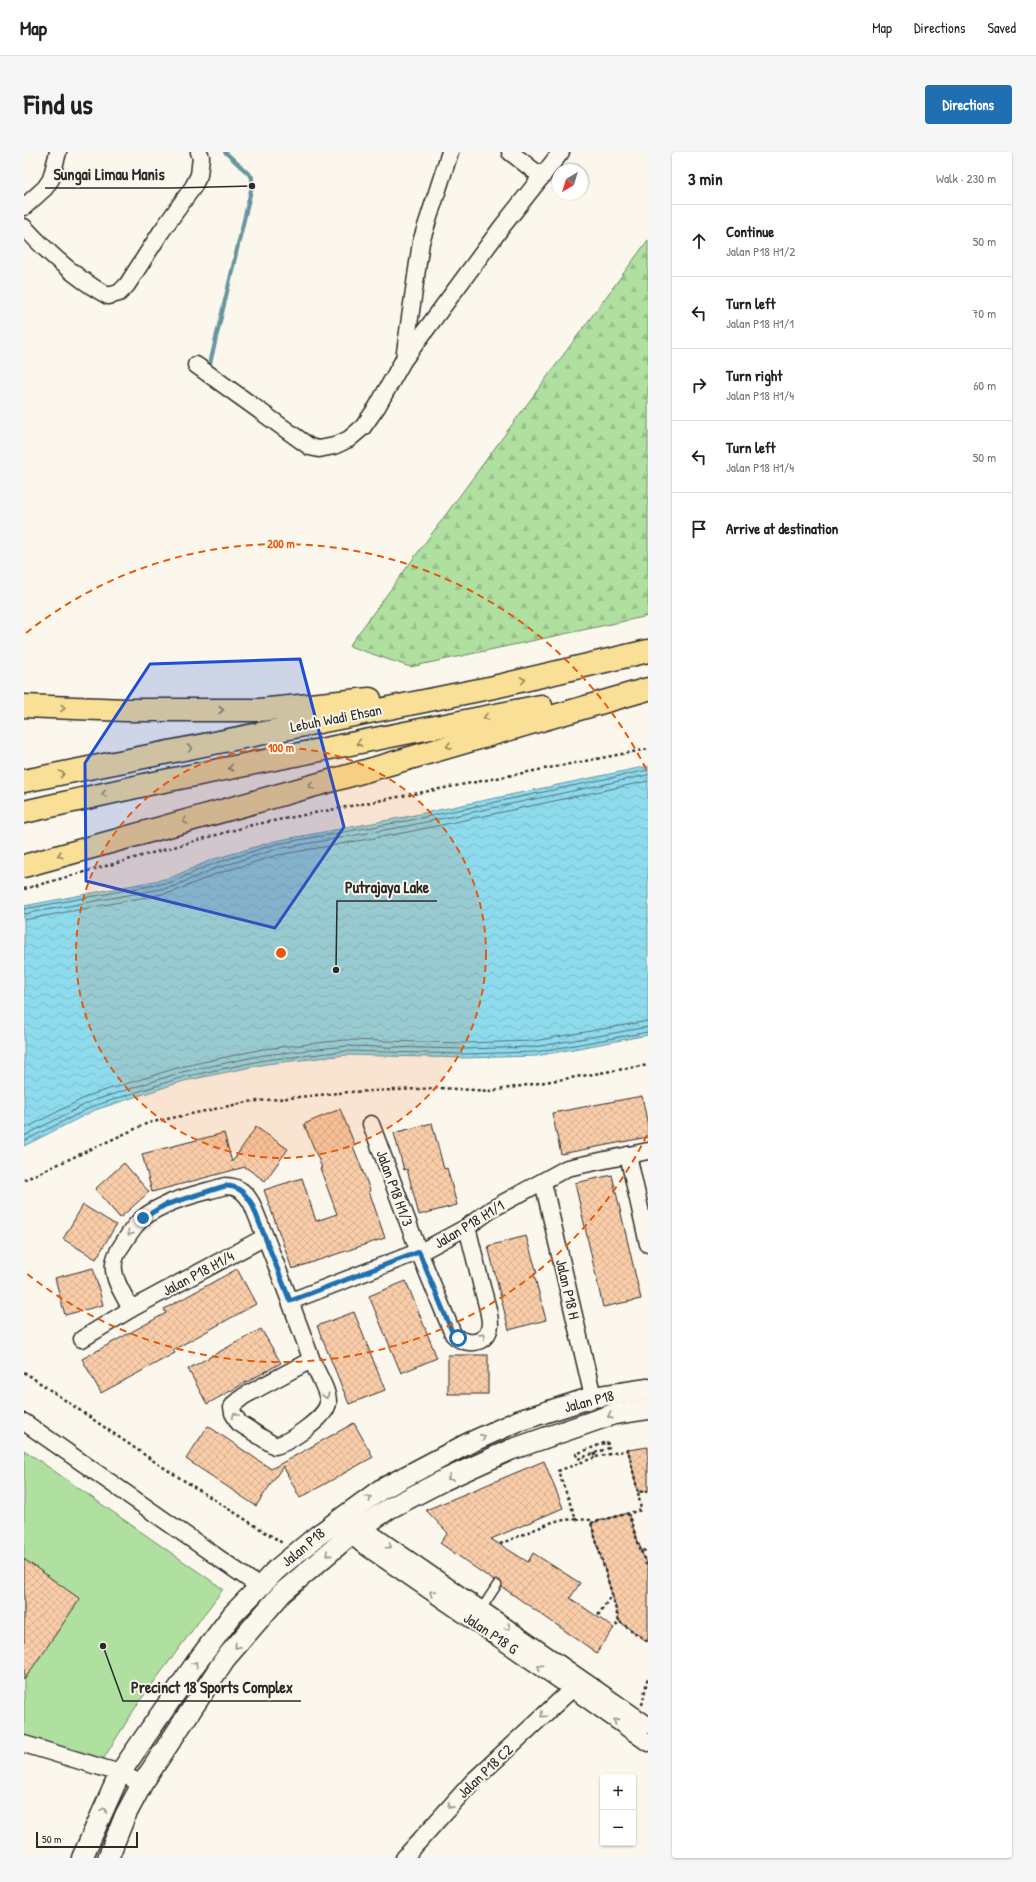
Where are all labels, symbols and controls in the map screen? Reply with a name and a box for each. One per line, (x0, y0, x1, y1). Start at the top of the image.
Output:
text: Map (20, 15, 47, 41)
text: Map (872, 18, 892, 37)
text: Directions (914, 18, 965, 37)
text: Saved (987, 18, 1016, 37)
text: Find us (24, 85, 93, 123)
button: Directions (925, 85, 1012, 124)
callout: Sungai Limau Manis (45, 160, 172, 188)
text: Sungai Limau Manis (53, 163, 165, 186)
north arrow (552, 164, 588, 200)
text: 3 min (688, 167, 723, 190)
text: Walk · 230 m (936, 169, 996, 187)
text: Continue (726, 221, 774, 242)
icon: ahead (688, 230, 710, 252)
text: 50 m (973, 232, 996, 250)
text: Jalan P18 H1/2 (726, 242, 795, 260)
text: Turn left (726, 293, 776, 314)
icon: left (688, 302, 710, 324)
text: 70 m (972, 304, 996, 322)
text: Jalan P18 H1/1 (726, 314, 794, 332)
text: Turn right (726, 365, 782, 386)
icon: right (688, 374, 710, 396)
text: 60 m (973, 376, 996, 394)
text: Jalan P18 H1/4 (726, 386, 794, 404)
text: Turn left (726, 437, 776, 458)
icon: left (688, 446, 710, 468)
text: 50 m (973, 448, 996, 466)
text: Jalan P18 H1/4 (726, 458, 794, 476)
icon: arrive (688, 518, 710, 540)
text: Arrive at destination (726, 518, 838, 539)
text: 200 m (267, 535, 295, 552)
one-way arrow (520, 677, 526, 685)
street label: Lebuh Wadi Ehsan (289, 699, 384, 737)
one-way arrow (60, 703, 66, 712)
one-way arrow (218, 706, 224, 714)
one-way arrow (483, 713, 489, 721)
one-way arrow (356, 738, 362, 746)
text: 100 m (268, 739, 294, 756)
one-way arrow (446, 741, 453, 750)
one-way arrow (187, 744, 193, 753)
one-way arrow (228, 763, 234, 772)
one-way arrow (59, 770, 65, 778)
one-way arrow (307, 781, 314, 790)
one-way arrow (101, 790, 107, 798)
one-way arrow (182, 816, 189, 824)
one-way arrow (57, 850, 64, 859)
callout: Putrajaya Lake (337, 873, 437, 901)
text: Putrajaya Lake (345, 876, 430, 899)
centre of rings (274, 946, 288, 960)
street label: Jalan P18 H1/3 (372, 1147, 419, 1229)
street label: Jalan P18 H1/1 (430, 1195, 508, 1253)
route end (134, 1209, 152, 1227)
one-way arrow (128, 1229, 135, 1236)
street label: Jalan P18 H1/4 (158, 1245, 238, 1301)
street label: Jalan P18 H (551, 1257, 585, 1321)
route start (449, 1329, 467, 1347)
one-way arrow (478, 1334, 485, 1341)
street label: Jalan P18 (562, 1385, 616, 1417)
one-way arrow (321, 1392, 330, 1399)
one-way arrow (606, 1411, 613, 1420)
one-way arrow (232, 1412, 240, 1419)
one-way arrow (479, 1433, 486, 1441)
one-way arrow (446, 1473, 454, 1481)
one-way arrow (364, 1496, 371, 1503)
street label: Jalan P18 (277, 1523, 329, 1571)
one-way arrow (385, 1541, 392, 1549)
one-way arrow (325, 1549, 333, 1556)
one-way arrow (429, 1590, 436, 1598)
street label: Jalan P18 G (460, 1607, 523, 1659)
one-way arrow (503, 1623, 510, 1630)
one-way arrow (234, 1641, 241, 1648)
one-way arrow (190, 1662, 197, 1669)
one-way arrow (537, 1665, 544, 1672)
callout: Precinct 18 Sports Complex (123, 1673, 301, 1701)
text: Precinct 18 Sports Complex (131, 1676, 293, 1699)
one-way arrow (540, 1710, 548, 1718)
one-way arrow (613, 1718, 620, 1726)
street label: Jalan P18 C2 (453, 1739, 517, 1803)
map controls (600, 1774, 636, 1846)
button: + (600, 1774, 636, 1810)
one-way arrow (447, 1801, 455, 1809)
one-way arrow (99, 1806, 107, 1814)
button: − (600, 1810, 636, 1846)
scale bar (36, 1830, 138, 1849)
text: 50 m (42, 1832, 62, 1846)

